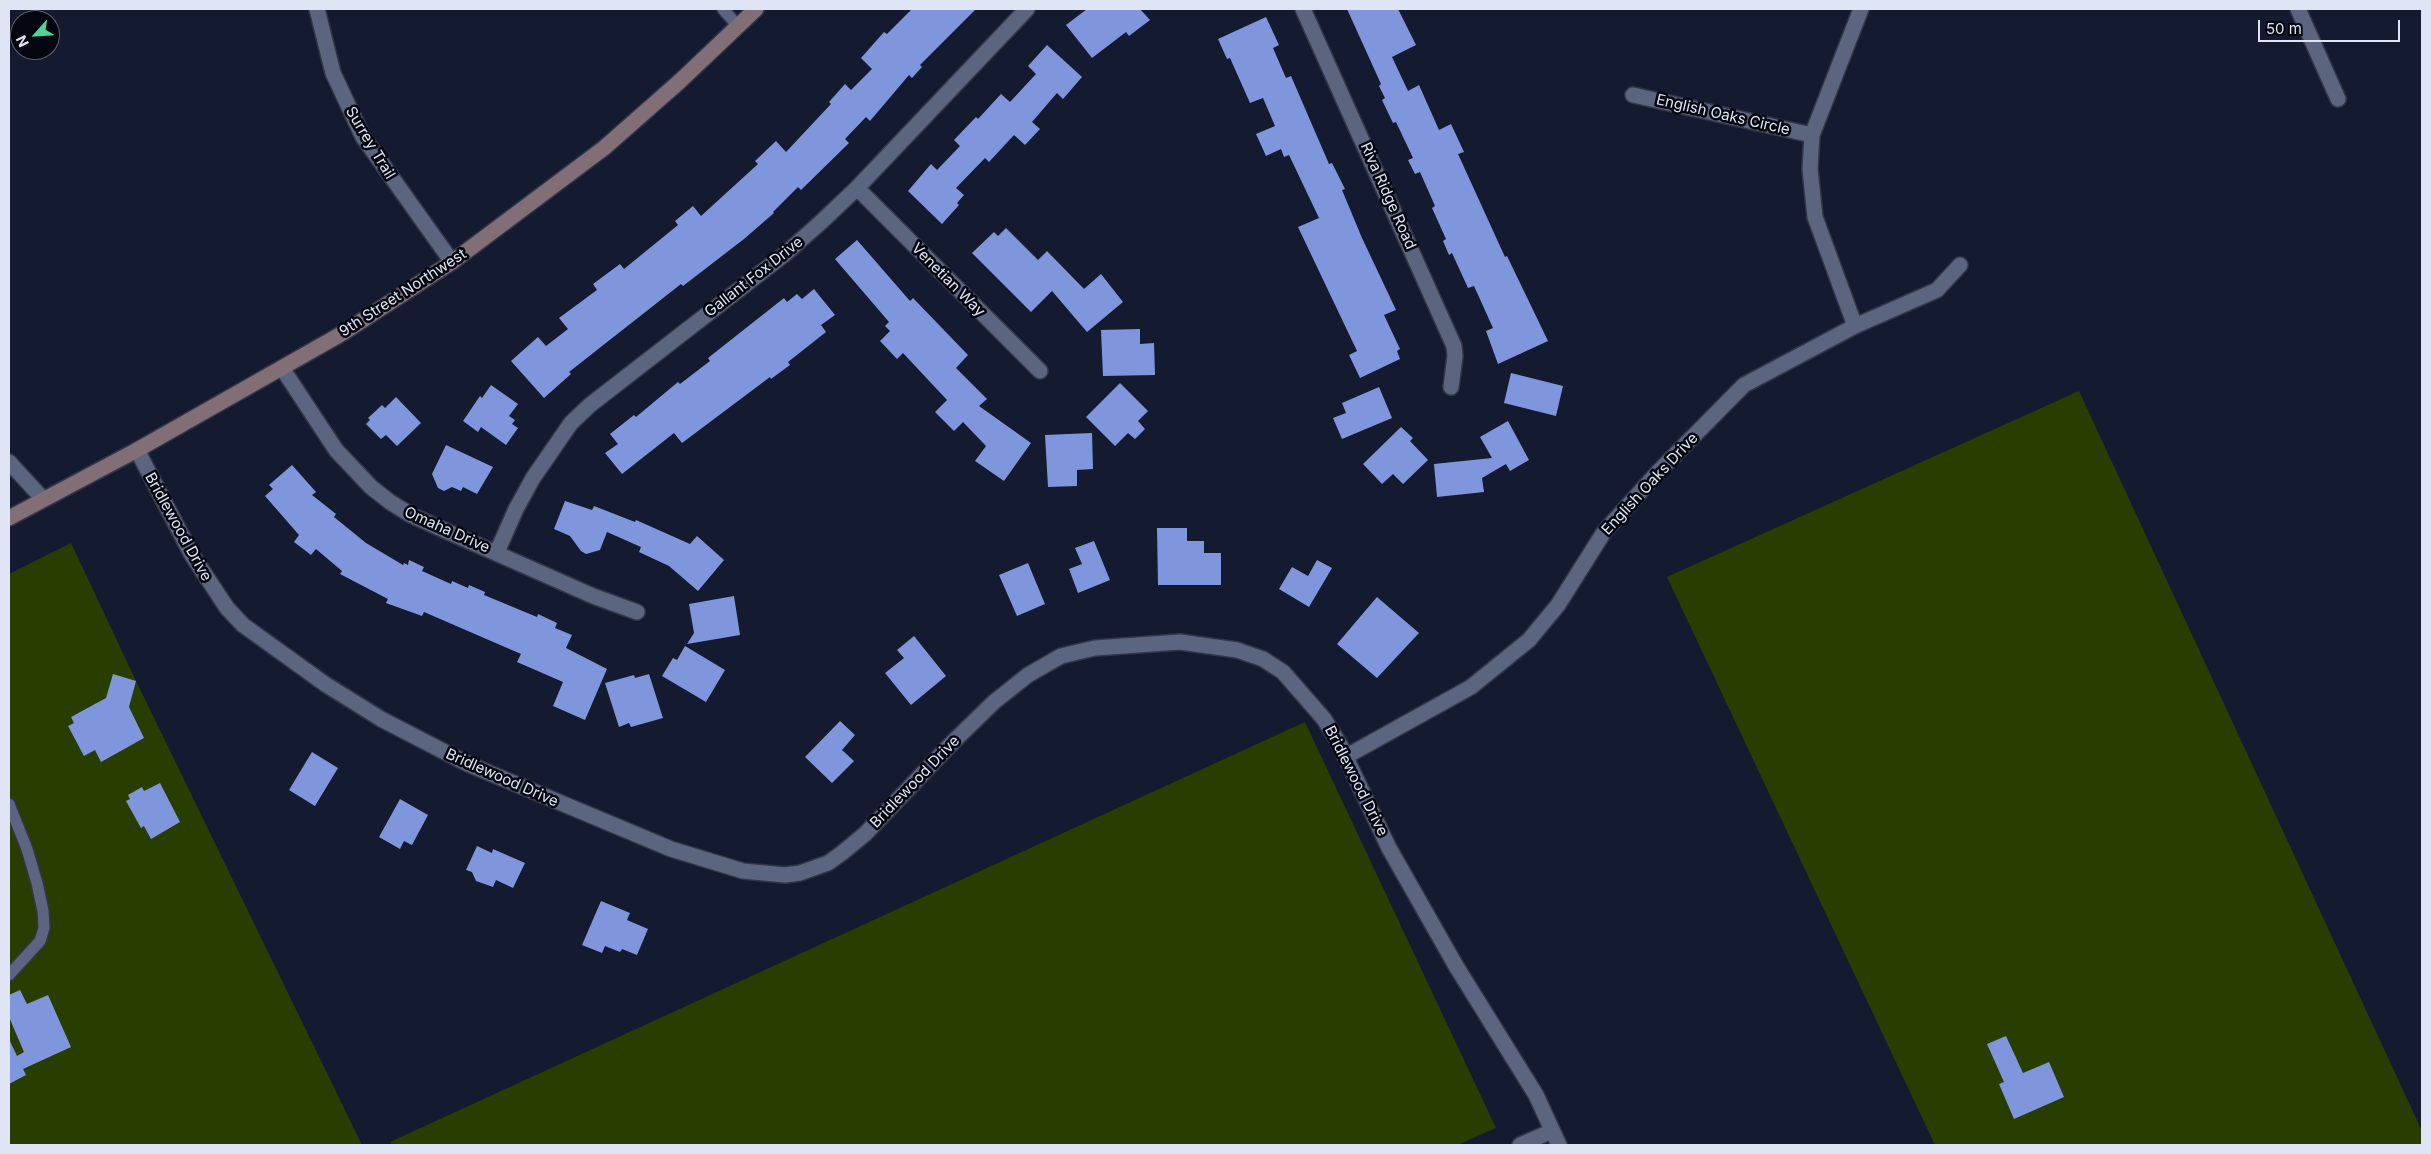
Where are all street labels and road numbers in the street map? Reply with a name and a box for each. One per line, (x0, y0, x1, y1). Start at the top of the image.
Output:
street label: English Oaks Circle (1654, 91, 1792, 139)
street label: Surrey Trail (341, 104, 399, 182)
street label: Riva Ridge Road (1356, 140, 1420, 252)
street label: Gallant Fox Drive (701, 233, 807, 321)
street label: Venetian Way (907, 239, 989, 321)
street label: 9th Street Northwest (336, 245, 470, 341)
street label: English Oaks Drive (1598, 429, 1702, 539)
street label: Bridlewood Drive (141, 470, 215, 584)
street label: Omaha Drive (401, 503, 493, 557)
street label: Bridlewood Drive (1320, 723, 1392, 839)
street label: Bridlewood Drive (866, 732, 964, 832)
street label: Bridlewood Drive (443, 745, 561, 811)

